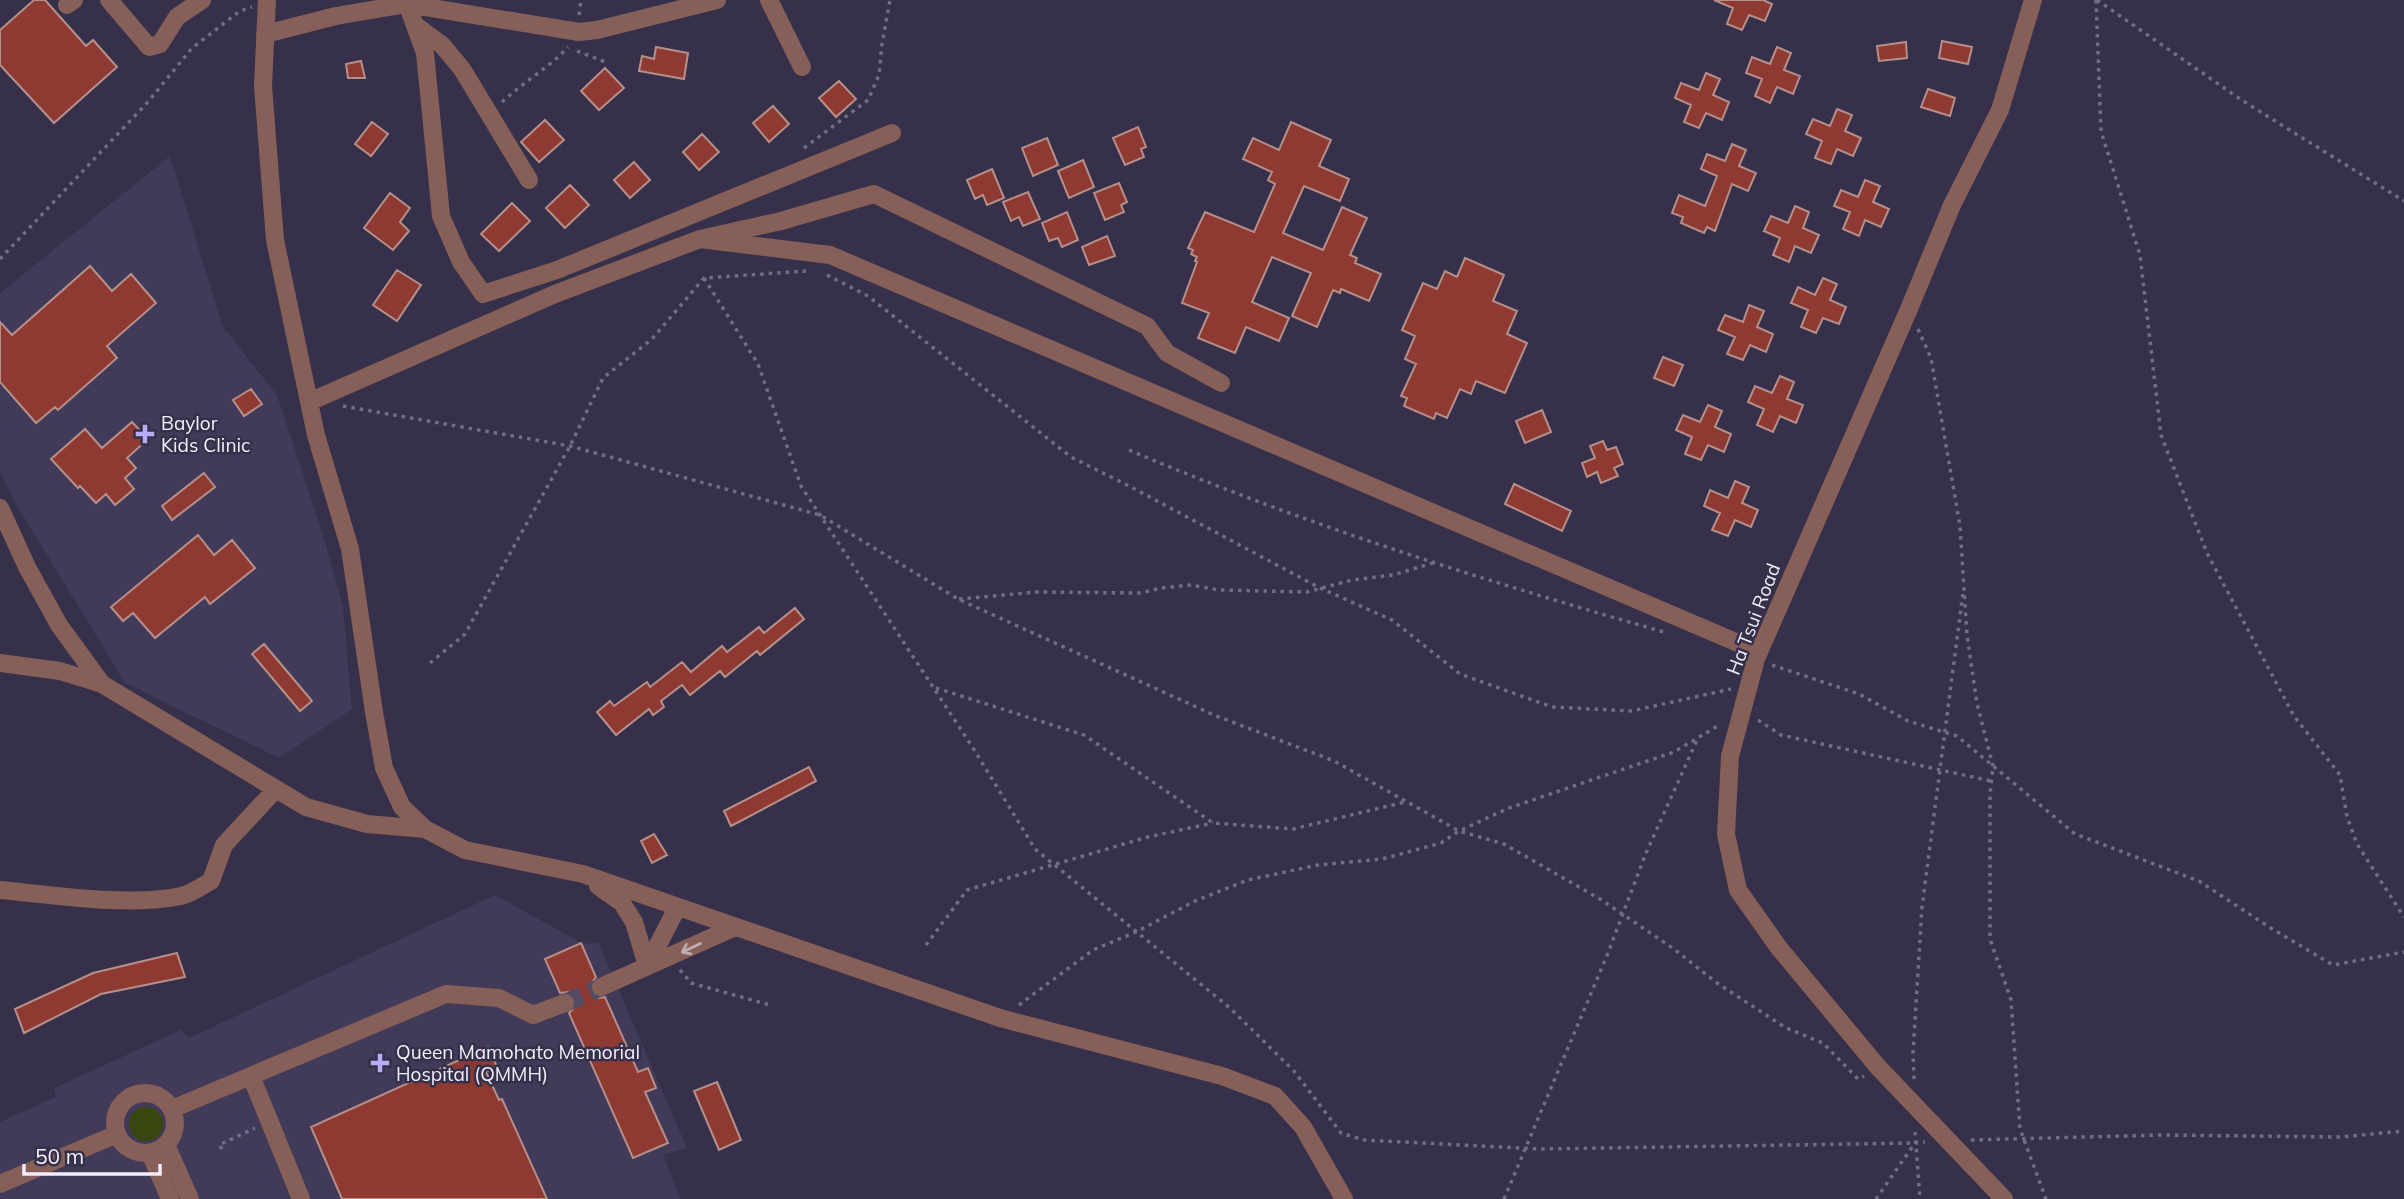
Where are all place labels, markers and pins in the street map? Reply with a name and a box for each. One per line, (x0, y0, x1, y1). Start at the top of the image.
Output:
place label: Baylor Kids Clinic (161, 411, 250, 457)
marker: Baylor Kids Clinic (135, 424, 155, 444)
place label: Queen Mamohato Memorial Hospital (QMMH) (396, 1040, 640, 1086)
marker: Queen Mamohato Memorial Hospital (QMMH) (370, 1053, 390, 1073)

